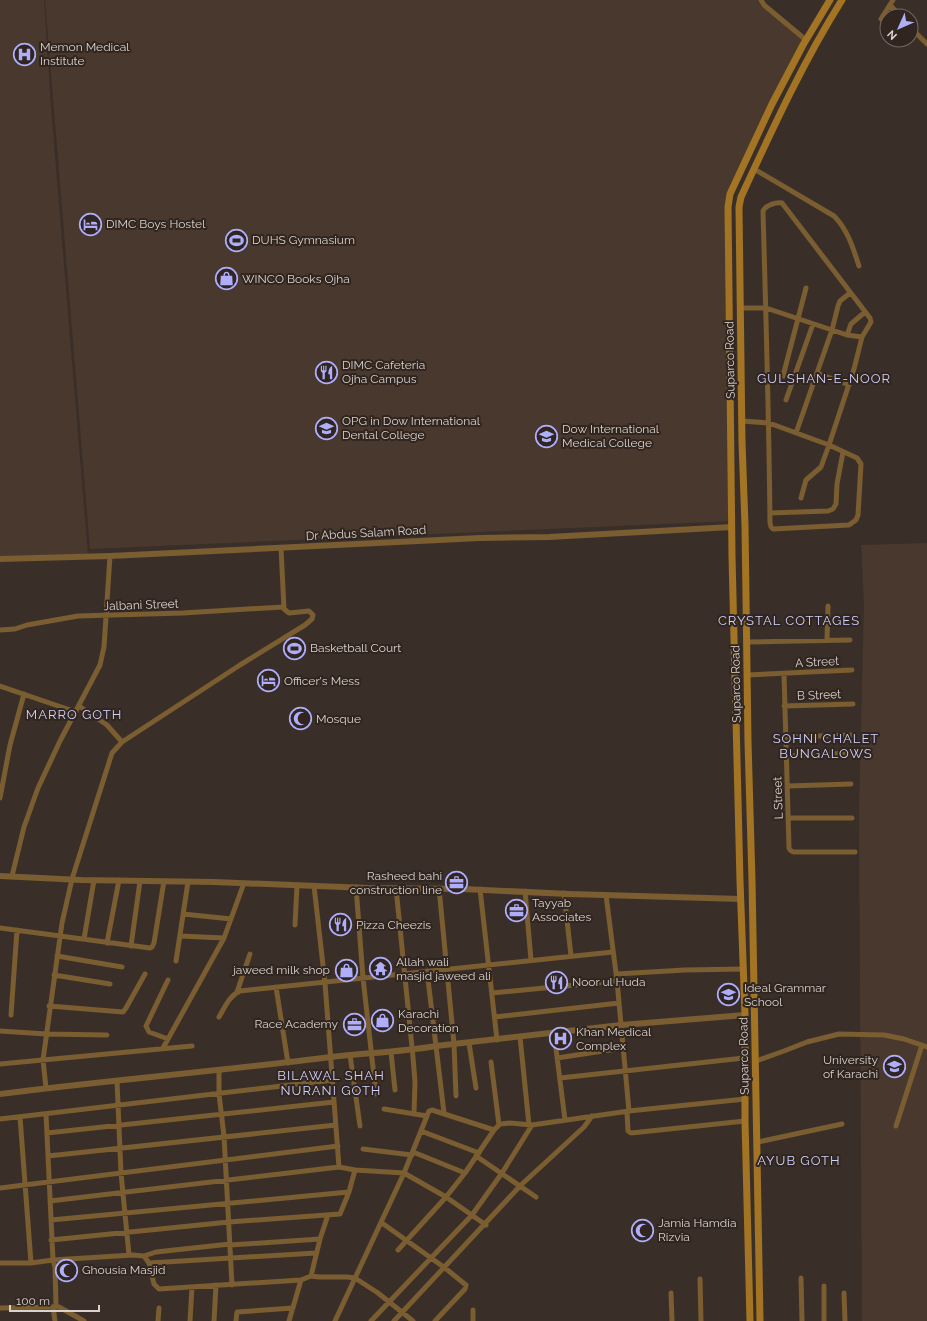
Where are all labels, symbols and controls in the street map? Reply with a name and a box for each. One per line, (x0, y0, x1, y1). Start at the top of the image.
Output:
north arrow (879, 8, 919, 48)
text: N (885, 27, 900, 42)
place label: Memon Medical Institute (40, 40, 130, 68)
hospital icon: Memon Medical Institute (11, 41, 37, 67)
hotel icon: DIMC Boys Hostel (77, 211, 103, 237)
place label: DIMC Boys Hostel (106, 217, 206, 231)
sports icon: DUHS Gymnasium (223, 227, 249, 253)
place label: DUHS Gymnasium (252, 233, 355, 247)
shop icon: WINCO Books Ojha (214, 266, 240, 292)
place label: WINCO Books Ojha (242, 272, 350, 286)
street label: Suparco Road (722, 321, 738, 399)
place label: DIMC Cafeteria Ojha Campus (342, 358, 425, 386)
restaurant icon: DIMC Cafeteria Ojha Campus (314, 359, 340, 385)
district label: GULSHAN-E-NOOR (757, 371, 891, 386)
place label: OPG in Dow International Dental College (342, 414, 481, 442)
school or university icon: OPG in Dow International Dental College (313, 415, 339, 441)
place label: Dow International Medical College (562, 422, 660, 450)
school or university icon: Dow International Medical College (533, 423, 559, 449)
street label: Dr Abdus Salam Road (305, 523, 427, 543)
street label: Jalbani Street (103, 597, 179, 613)
district label: CRYSTAL COTTAGES (718, 613, 860, 628)
sports icon: Basketball Court (281, 635, 307, 661)
place label: Basketball Court (310, 641, 401, 655)
street label: Suparco Road (728, 645, 744, 723)
street label: A Street (795, 654, 839, 670)
hotel icon: Officer's Mess (255, 668, 281, 694)
place label: Officer's Mess (284, 674, 360, 688)
street label: B Street (797, 687, 841, 703)
mosque icon: Mosque (288, 706, 314, 732)
district label: MARRO GOTH (26, 707, 122, 722)
place label: Mosque (316, 712, 361, 726)
district label: SOHNI CHALET BUNGALOWS (773, 731, 879, 761)
street label: L Street (770, 776, 786, 820)
place label: Rasheed bahi construction line (350, 869, 442, 897)
office icon: Rasheed bahi construction line (444, 870, 470, 896)
place label: Tayyab Associates (532, 896, 591, 924)
office icon: Tayyab Associates (503, 897, 529, 923)
restaurant icon: Pizza Cheezis (327, 912, 353, 938)
place label: Pizza Cheezis (356, 918, 431, 932)
place label: Allah wali masjid jaweed ali (396, 955, 491, 983)
temple icon: Allah wali masjid jaweed ali (368, 956, 394, 982)
shop icon: jaweed milk shop (333, 957, 359, 983)
place label: jaweed milk shop (231, 963, 330, 977)
restaurant icon: Noor ul Huda (544, 969, 570, 995)
place label: Noor ul Huda (572, 975, 646, 989)
place label: Ideal Grammar School (744, 981, 827, 1009)
school or university icon: Ideal Grammar School (715, 982, 741, 1008)
place label: Karachi Decoration (398, 1007, 459, 1035)
shop icon: Karachi Decoration (369, 1008, 395, 1034)
office icon: Race Academy (341, 1011, 367, 1037)
place label: Race Academy (254, 1017, 338, 1031)
street label: Suparco Road (736, 1017, 752, 1095)
place label: Khan Medical Complex (576, 1025, 652, 1053)
hospital icon: Khan Medical Complex (548, 1026, 574, 1052)
place label: University of Karachi (823, 1053, 878, 1081)
school or university icon: University of Karachi (881, 1054, 907, 1080)
district label: BILAWAL SHAH NURANI GOTH (277, 1068, 385, 1098)
district label: AYUB GOTH (757, 1153, 841, 1168)
place label: Jamia Hamdia Rizvia (658, 1216, 736, 1244)
mosque icon: Jamia Hamdia Rizvia (630, 1217, 656, 1243)
mosque icon: Ghousia Masjid (54, 1257, 80, 1283)
place label: Ghousia Masjid (82, 1263, 165, 1277)
scale bar (10, 1287, 99, 1313)
text: 100 m (16, 1294, 50, 1308)

